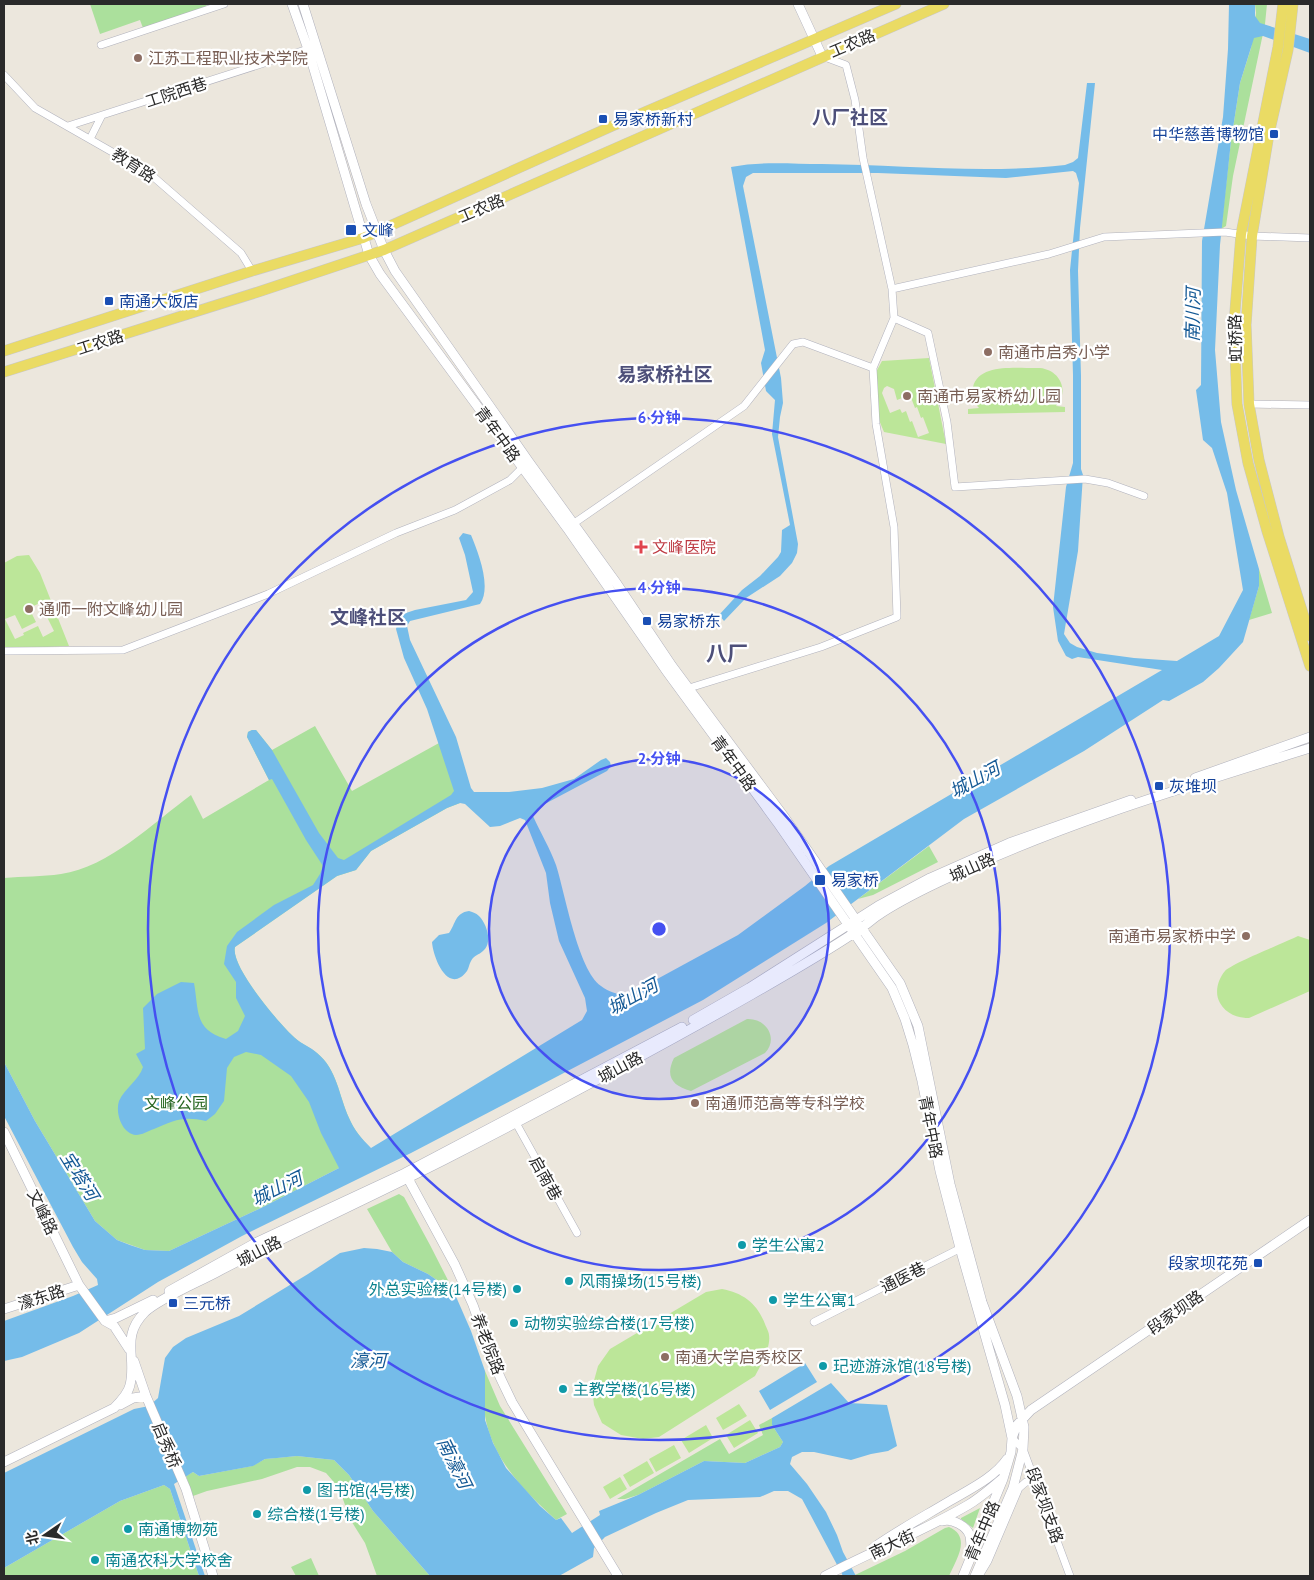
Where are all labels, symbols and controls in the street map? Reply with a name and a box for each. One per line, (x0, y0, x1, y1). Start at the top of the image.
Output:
street label: 工农路 (826, 24, 878, 62)
place label: 江苏工程职业技术学院 (148, 48, 308, 68)
marker: 江苏工程职业技术学院 (132, 52, 144, 64)
street label: 工院西巷 (142, 73, 210, 111)
district label: 八厂社区 (812, 105, 888, 129)
place label: 易家桥新村 (613, 109, 693, 129)
marker: 易家桥新村 (597, 113, 609, 125)
place label: 中华慈善博物馆 (1152, 124, 1264, 144)
marker: 中华慈善博物馆 (1268, 128, 1280, 140)
street label: 教育路 (108, 144, 160, 186)
street label: 工农路 (455, 189, 507, 227)
place label: 文峰 (362, 220, 394, 240)
marker: 文峰 (344, 223, 358, 237)
water label: 南川河 (1181, 285, 1205, 342)
place label: 南通大饭店 (119, 291, 199, 311)
marker: 南通大饭店 (103, 295, 115, 307)
street label: 虹桥路 (1225, 314, 1245, 362)
street label: 工农路 (74, 325, 126, 359)
place label: 南通市启秀小学 (998, 342, 1110, 362)
marker: 南通市启秀小学 (982, 346, 994, 358)
district label: 易家桥社区 (617, 362, 713, 386)
place label: 南通市易家桥幼儿园 (917, 386, 1061, 406)
marker: 南通市易家桥幼儿园 (901, 390, 913, 402)
street label: 青年中路 (471, 402, 525, 466)
text: 6 分钟 (638, 408, 680, 427)
place label: 文峰医院 (652, 537, 716, 557)
marker: 文峰医院 (634, 540, 648, 554)
text: 4 分钟 (638, 578, 680, 597)
place label: 通师一附文峰幼儿园 (39, 599, 183, 619)
marker: 通师一附文峰幼儿园 (23, 603, 35, 615)
district label: 文峰社区 (330, 605, 406, 629)
place label: 易家桥东 (657, 611, 721, 631)
marker: 易家桥东 (641, 615, 653, 627)
district label: 八厂 (706, 640, 748, 667)
street label: 青年中路 (707, 731, 761, 795)
text: 2 分钟 (638, 749, 680, 768)
water label: 城山河 (946, 755, 1007, 803)
place label: 灰堆坝 (1169, 776, 1217, 796)
marker: 灰堆坝 (1153, 780, 1165, 792)
street label: 城山路 (946, 848, 998, 886)
place label: 易家桥 (831, 870, 879, 890)
marker: 易家桥 (813, 873, 827, 887)
centre of rings (650, 920, 668, 938)
place label: 南通市易家桥中学 (1108, 926, 1236, 946)
marker: 南通市易家桥中学 (1240, 930, 1252, 942)
water label: 城山河 (604, 972, 665, 1020)
street label: 城山路 (594, 1047, 646, 1087)
park label: 文峰公园 (144, 1093, 208, 1113)
place label: 南通师范高等专科学校 (705, 1093, 865, 1113)
street label: 青年中路 (915, 1094, 947, 1160)
marker: 南通师范高等专科学校 (689, 1097, 701, 1109)
water label: 宝塔河 (55, 1147, 105, 1207)
street label: 启南巷 (526, 1152, 566, 1204)
water label: 城山河 (247, 1165, 309, 1211)
street label: 文峰路 (23, 1186, 63, 1238)
street label: 城山路 (233, 1231, 285, 1271)
place label: 学生公寓2 (752, 1235, 825, 1255)
marker: 学生公寓2 (736, 1239, 748, 1251)
place label: 段家坝花苑 (1168, 1253, 1248, 1273)
street label: 通医巷 (877, 1257, 929, 1297)
marker: 段家坝花苑 (1252, 1257, 1264, 1269)
place label: 风雨操场(15号楼) (579, 1271, 701, 1291)
marker: 风雨操场(15号楼) (563, 1275, 575, 1287)
place label: 外总实验楼(14号楼) (369, 1279, 507, 1299)
street label: 濠东路 (15, 1280, 67, 1314)
marker: 外总实验楼(14号楼) (511, 1283, 523, 1295)
street label: 段家坝路 (1143, 1285, 1207, 1339)
place label: 学生公寓1 (783, 1290, 856, 1310)
place label: 三元桥 (183, 1293, 231, 1313)
marker: 学生公寓1 (767, 1294, 779, 1306)
marker: 三元桥 (167, 1297, 179, 1309)
street label: 养老院路 (467, 1311, 509, 1377)
place label: 动物实验综合楼(17号楼) (524, 1313, 694, 1333)
marker: 动物实验综合楼(17号楼) (508, 1317, 520, 1329)
place label: 南通大学启秀校区 (675, 1347, 803, 1367)
water label: 濠河 (350, 1349, 389, 1372)
marker: 南通大学启秀校区 (659, 1351, 671, 1363)
place label: 玘迹游泳馆(18号楼) (833, 1356, 971, 1376)
marker: 玘迹游泳馆(18号楼) (817, 1360, 829, 1372)
place label: 主教学楼(16号楼) (573, 1379, 695, 1399)
marker: 主教学楼(16号楼) (557, 1383, 569, 1395)
street label: 启秀桥 (148, 1419, 186, 1471)
water label: 南濠河 (432, 1433, 478, 1495)
street label: 段家坝支路 (1022, 1464, 1068, 1546)
place label: 图书馆(4号楼) (317, 1480, 415, 1500)
marker: 图书馆(4号楼) (301, 1484, 313, 1496)
street label: 青年中路 (960, 1498, 1004, 1564)
place label: 综合楼(1号楼) (267, 1504, 365, 1524)
marker: 综合楼(1号楼) (251, 1508, 263, 1520)
north arrow (20, 1510, 70, 1560)
place label: 南通博物苑 (138, 1519, 218, 1539)
marker: 南通博物苑 (122, 1523, 134, 1535)
street label: 南大街 (866, 1525, 918, 1563)
text: 北 (22, 1529, 43, 1547)
place label: 南通农科大学校舍 (105, 1550, 233, 1570)
marker: 南通农科大学校舍 (89, 1554, 101, 1566)

